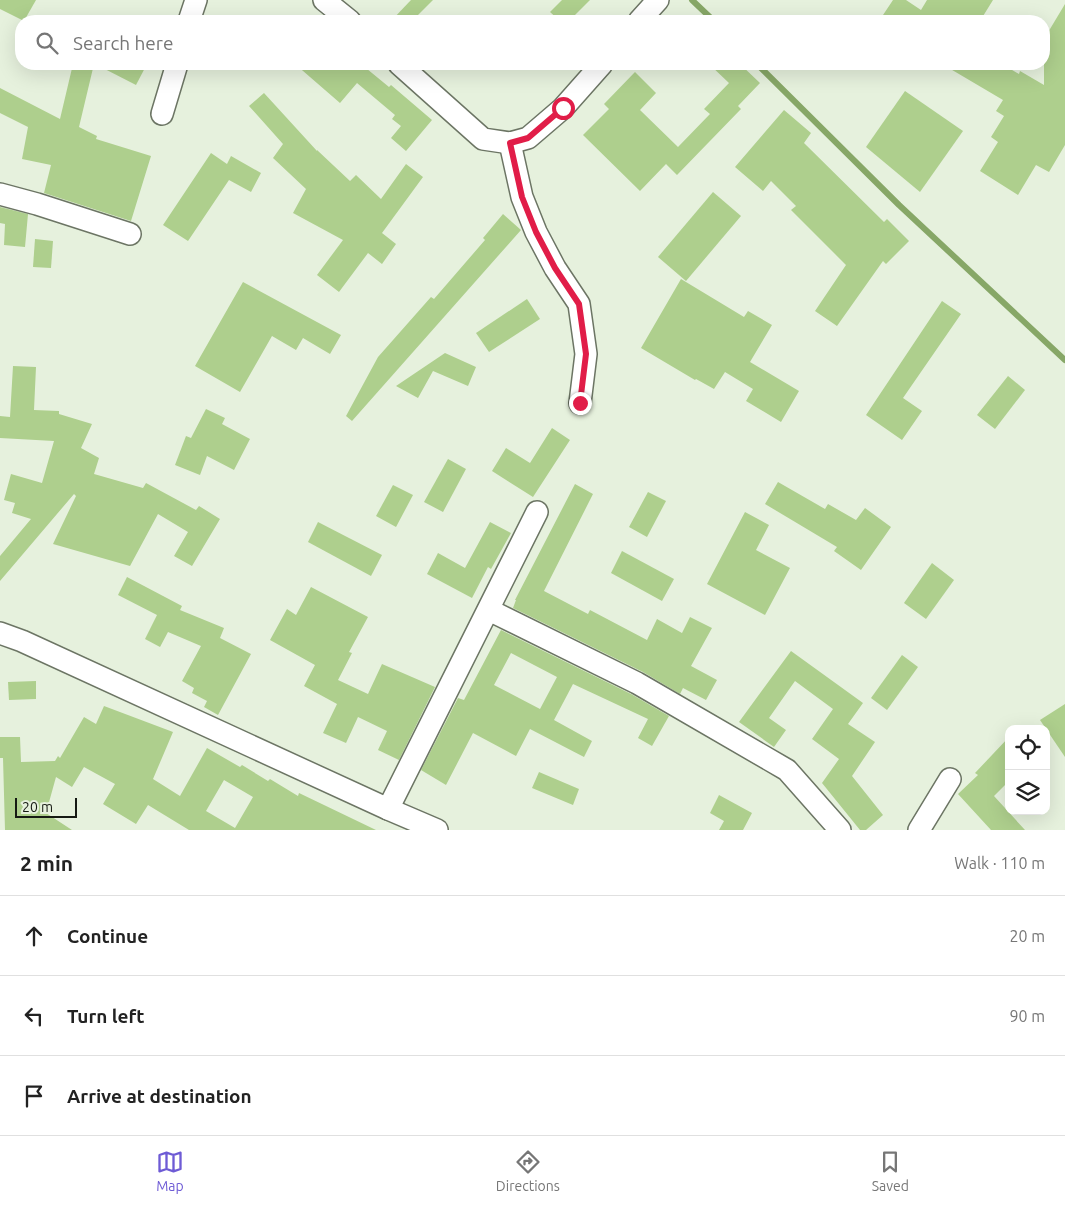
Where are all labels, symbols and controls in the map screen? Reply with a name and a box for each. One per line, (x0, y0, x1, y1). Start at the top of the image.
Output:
search box (15, 15, 1050, 70)
icon: search (33, 29, 61, 57)
text: Search here (73, 32, 173, 54)
route start (552, 97, 575, 120)
route end (569, 392, 592, 415)
map controls (1005, 725, 1050, 815)
button: locate (1005, 725, 1050, 770)
button: layers (1005, 770, 1050, 815)
scale bar (15, 795, 78, 818)
text: 20 m (22, 799, 53, 815)
text: 2 min (20, 851, 73, 875)
text: Walk · 110 m (954, 854, 1045, 872)
icon: ahead (20, 922, 48, 950)
text: Continue (67, 925, 148, 947)
text: 20 m (1009, 927, 1045, 945)
icon: left (20, 1002, 48, 1030)
text: Turn left (67, 1005, 145, 1027)
text: 90 m (1009, 1007, 1045, 1025)
icon: arrive (20, 1082, 48, 1110)
text: Arrive at destination (67, 1085, 252, 1107)
tab: Map (156, 1148, 184, 1194)
tab: Directions (496, 1148, 560, 1194)
tab: Saved (872, 1148, 909, 1194)

